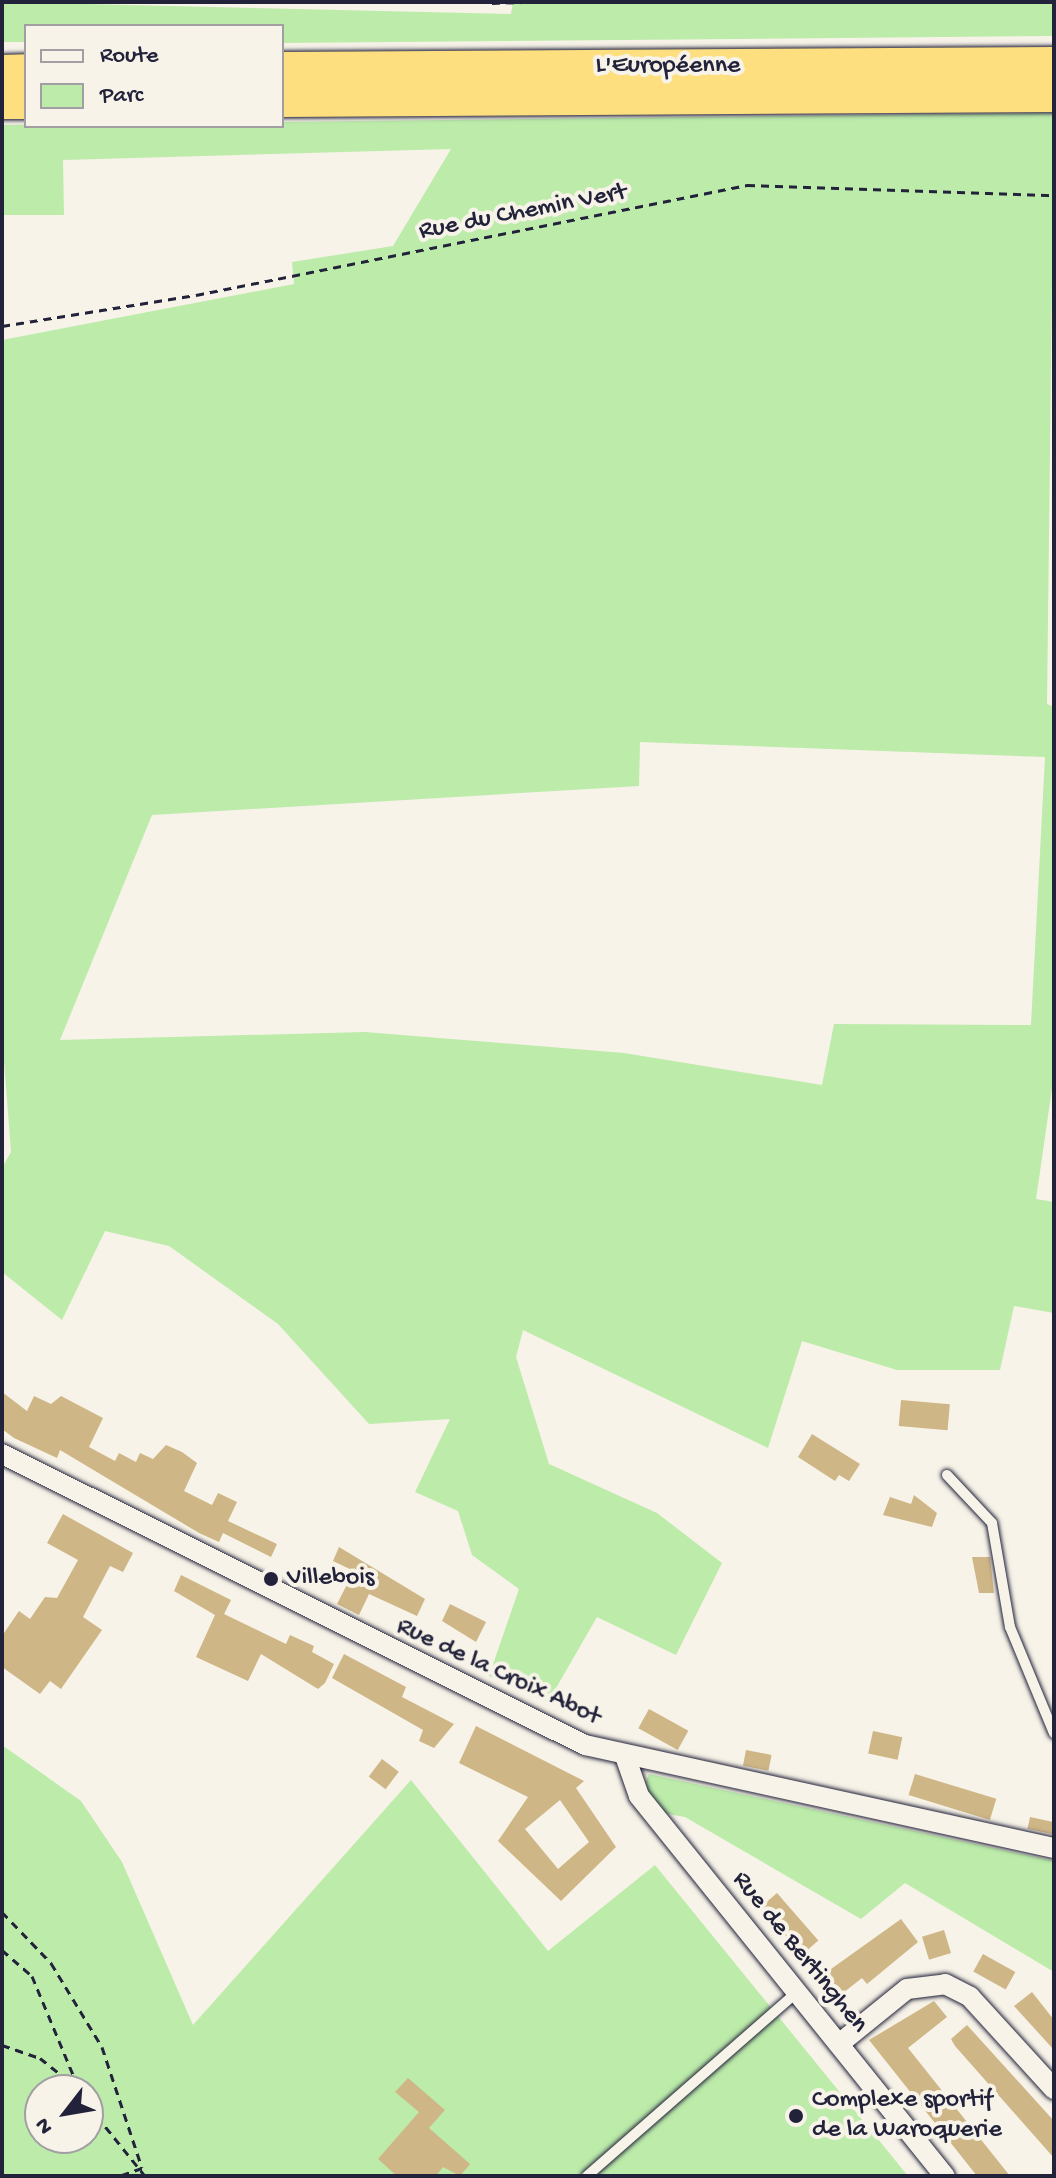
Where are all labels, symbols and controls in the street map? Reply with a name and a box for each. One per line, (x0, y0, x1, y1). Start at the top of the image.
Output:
legend (24, 24, 284, 128)
text: Route (100, 42, 158, 71)
street label: L'Européenne (596, 51, 740, 83)
text: Parc (100, 82, 143, 111)
street label: Rue du Chemin Vert (417, 178, 629, 248)
place label: Villebois (287, 1563, 374, 1595)
marker: Villebois (262, 1570, 280, 1588)
street label: Rue de la Croix Abot (391, 1612, 605, 1734)
street label: Rue de Bertinghen (724, 1866, 874, 2040)
north arrow (24, 2074, 104, 2154)
place label: Complexe sportif de la Waroquerie (812, 2085, 1002, 2146)
marker: Complexe sportif de la Waroquerie (787, 2107, 805, 2125)
text: N (30, 2112, 60, 2138)

